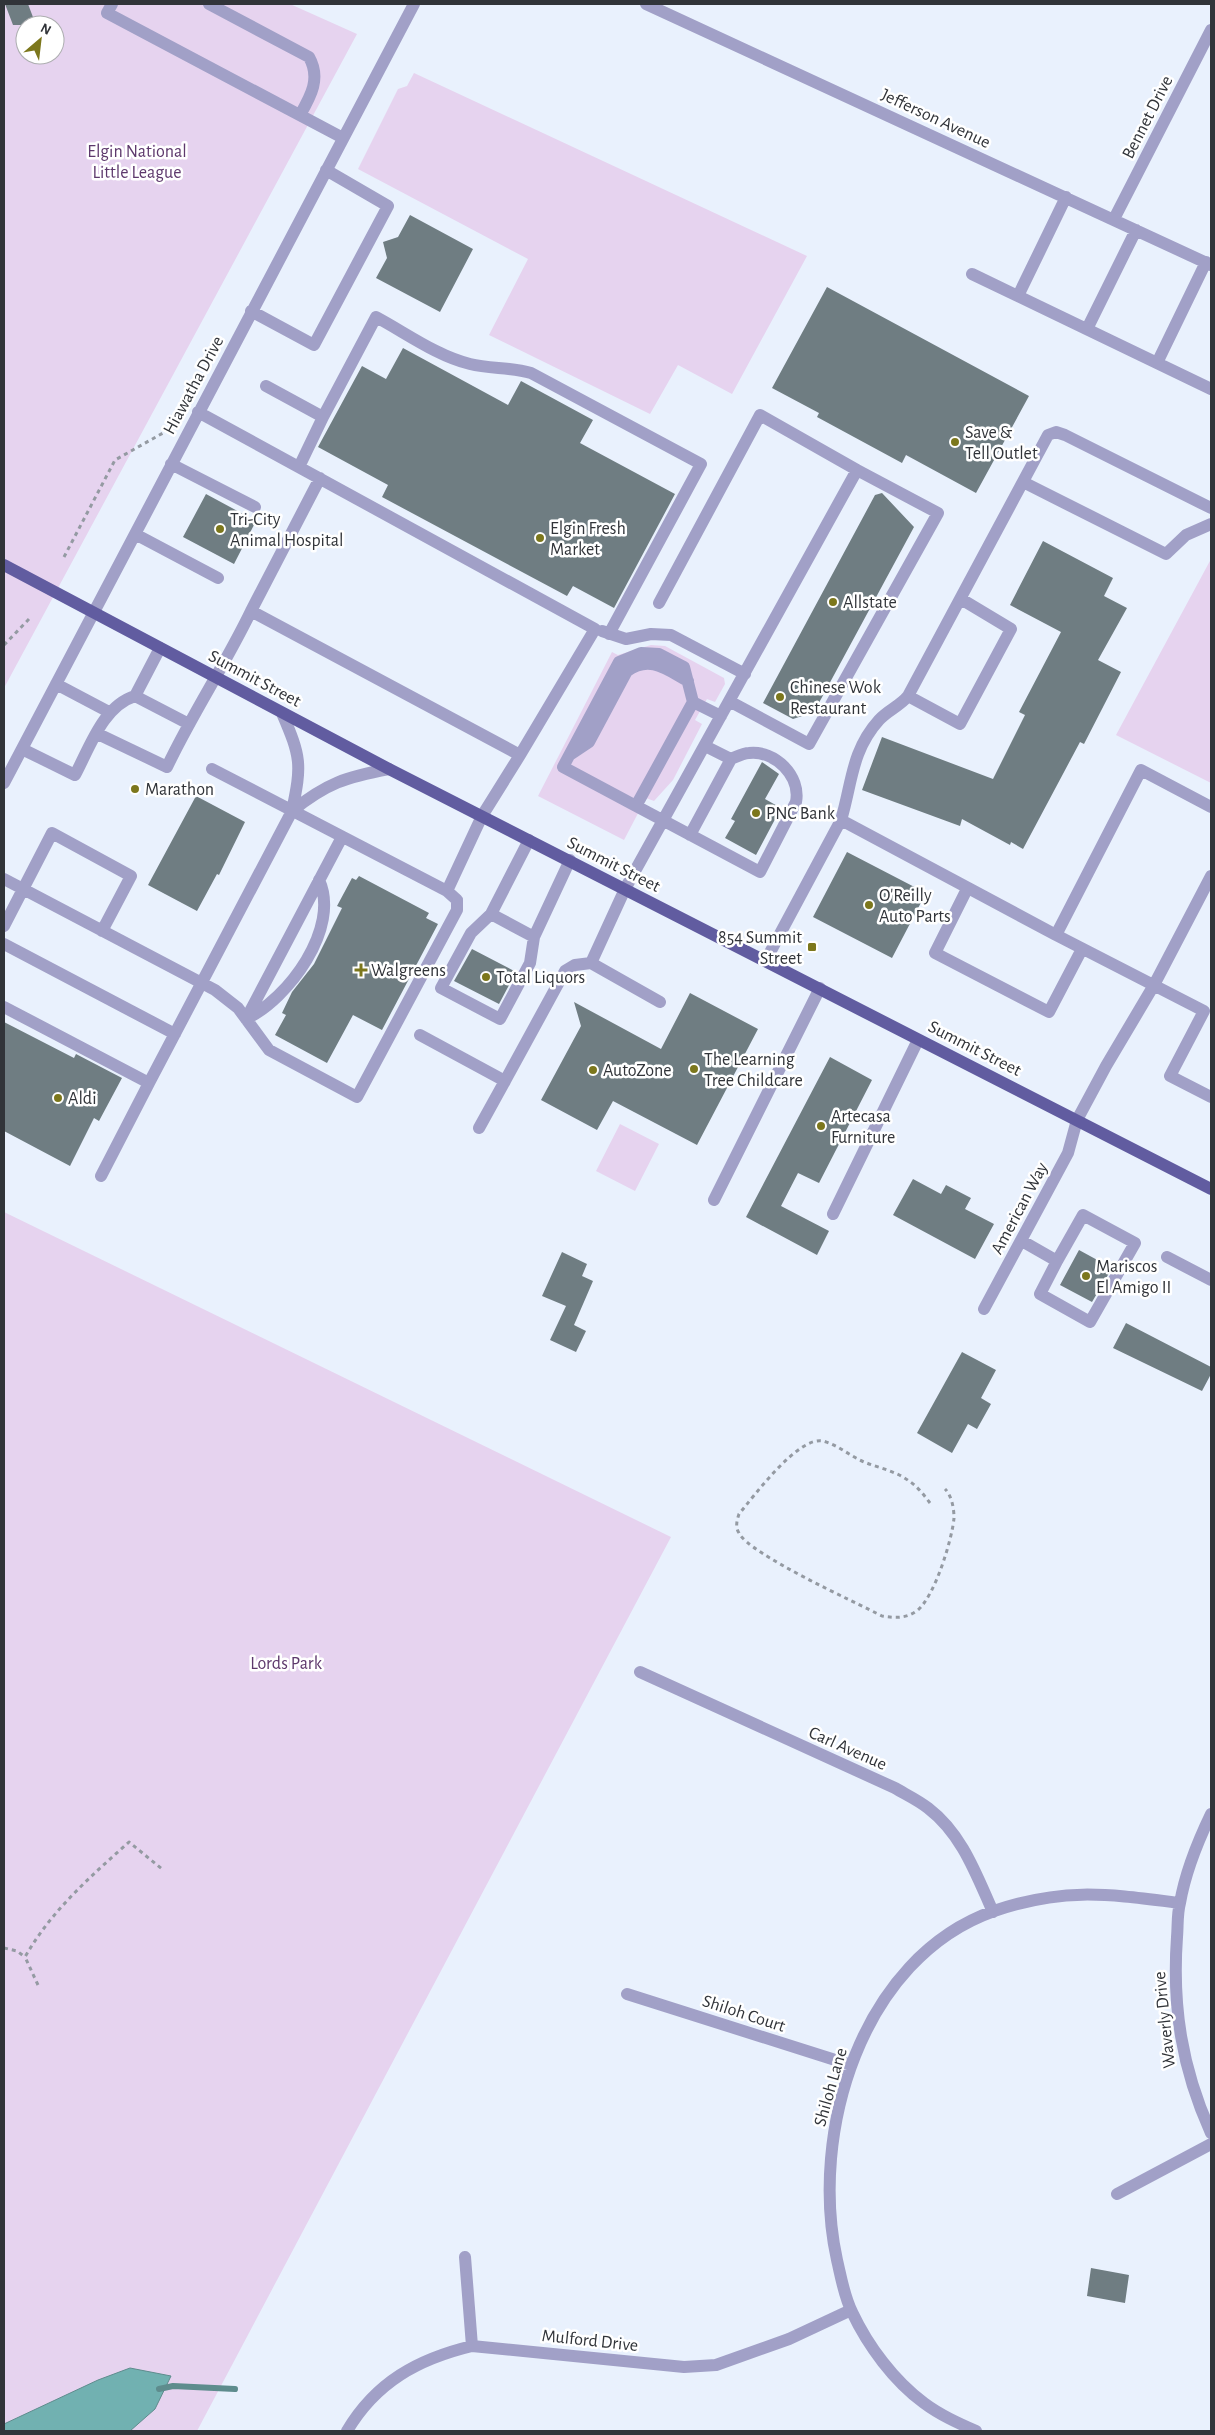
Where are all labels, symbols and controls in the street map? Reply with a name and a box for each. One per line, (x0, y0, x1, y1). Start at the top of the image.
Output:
north arrow (15, 15, 65, 65)
text: N (38, 21, 53, 38)
street label: Bennet Drive (1119, 73, 1176, 162)
street label: Jefferson Avenue (878, 86, 993, 152)
park label: Elgin National Little League (87, 143, 187, 182)
street label: Hiawatha Drive (160, 333, 227, 438)
place label: Save & Tell Outlet (965, 424, 1038, 463)
marker: Save & Tell Outlet (949, 436, 961, 448)
place label: Tri-City Animal Hospital (230, 511, 343, 550)
place label: Elgin Fresh Market (550, 520, 626, 559)
marker: Tri-City Animal Hospital (214, 523, 226, 535)
marker: Elgin Fresh Market (534, 532, 546, 544)
place label: Allstate (843, 594, 897, 612)
marker: Allstate (827, 596, 839, 608)
street label: Summit Street (205, 647, 304, 711)
place label: Chinese Wok Restaurant (790, 679, 882, 718)
marker: Chinese Wok Restaurant (774, 691, 786, 703)
place label: Marathon (145, 781, 214, 799)
marker: Marathon (129, 783, 141, 795)
place label: PNC Bank (766, 805, 836, 823)
marker: PNC Bank (750, 807, 762, 819)
street label: Summit Street (564, 834, 663, 896)
place label: O'Reilly Auto Parts (879, 887, 951, 926)
marker: O'Reilly Auto Parts (863, 899, 875, 911)
place label: 854 Summit Street (718, 929, 802, 968)
marker: 854 Summit Street (806, 941, 818, 953)
place label: Walgreens (371, 962, 446, 980)
marker: Walgreens (355, 964, 367, 976)
place label: Total Liquors (496, 969, 585, 987)
marker: Total Liquors (480, 971, 492, 983)
street label: Summit Street (925, 1018, 1024, 1080)
place label: The Learning Tree Childcare (704, 1051, 803, 1090)
place label: AutoZone (603, 1062, 672, 1080)
marker: The Learning Tree Childcare (688, 1063, 700, 1075)
marker: AutoZone (587, 1064, 599, 1076)
place label: Aldi (68, 1090, 97, 1108)
marker: Aldi (52, 1092, 64, 1104)
place label: Artecasa Furniture (831, 1108, 895, 1147)
marker: Artecasa Furniture (815, 1120, 827, 1132)
street label: American Way (988, 1159, 1052, 1257)
place label: Mariscos El Amigo II (1096, 1258, 1171, 1297)
marker: Mariscos El Amigo II (1080, 1270, 1092, 1282)
park label: Lords Park (250, 1655, 323, 1673)
street label: Carl Avenue (806, 1724, 889, 1774)
street label: Waverly Drive (1151, 1971, 1179, 2069)
street label: Shiloh Court (700, 1992, 788, 2036)
street label: Shiloh Lane (811, 2046, 851, 2129)
street label: Mulford Drive (541, 2327, 639, 2355)

